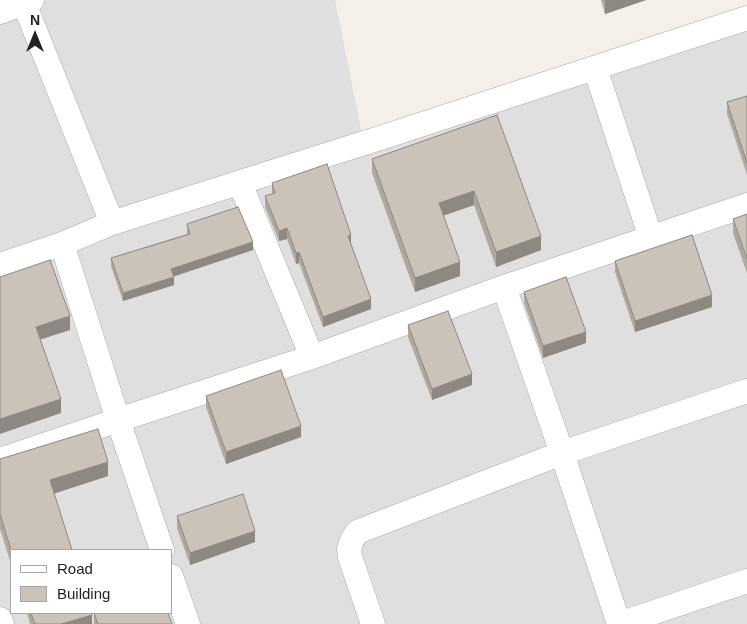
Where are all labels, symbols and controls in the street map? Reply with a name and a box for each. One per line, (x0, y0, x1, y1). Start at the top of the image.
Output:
north arrow (10, 10, 60, 60)
text: N (30, 12, 40, 28)
legend (10, 549, 172, 614)
text: Road (57, 560, 93, 577)
text: Building (57, 585, 110, 602)

